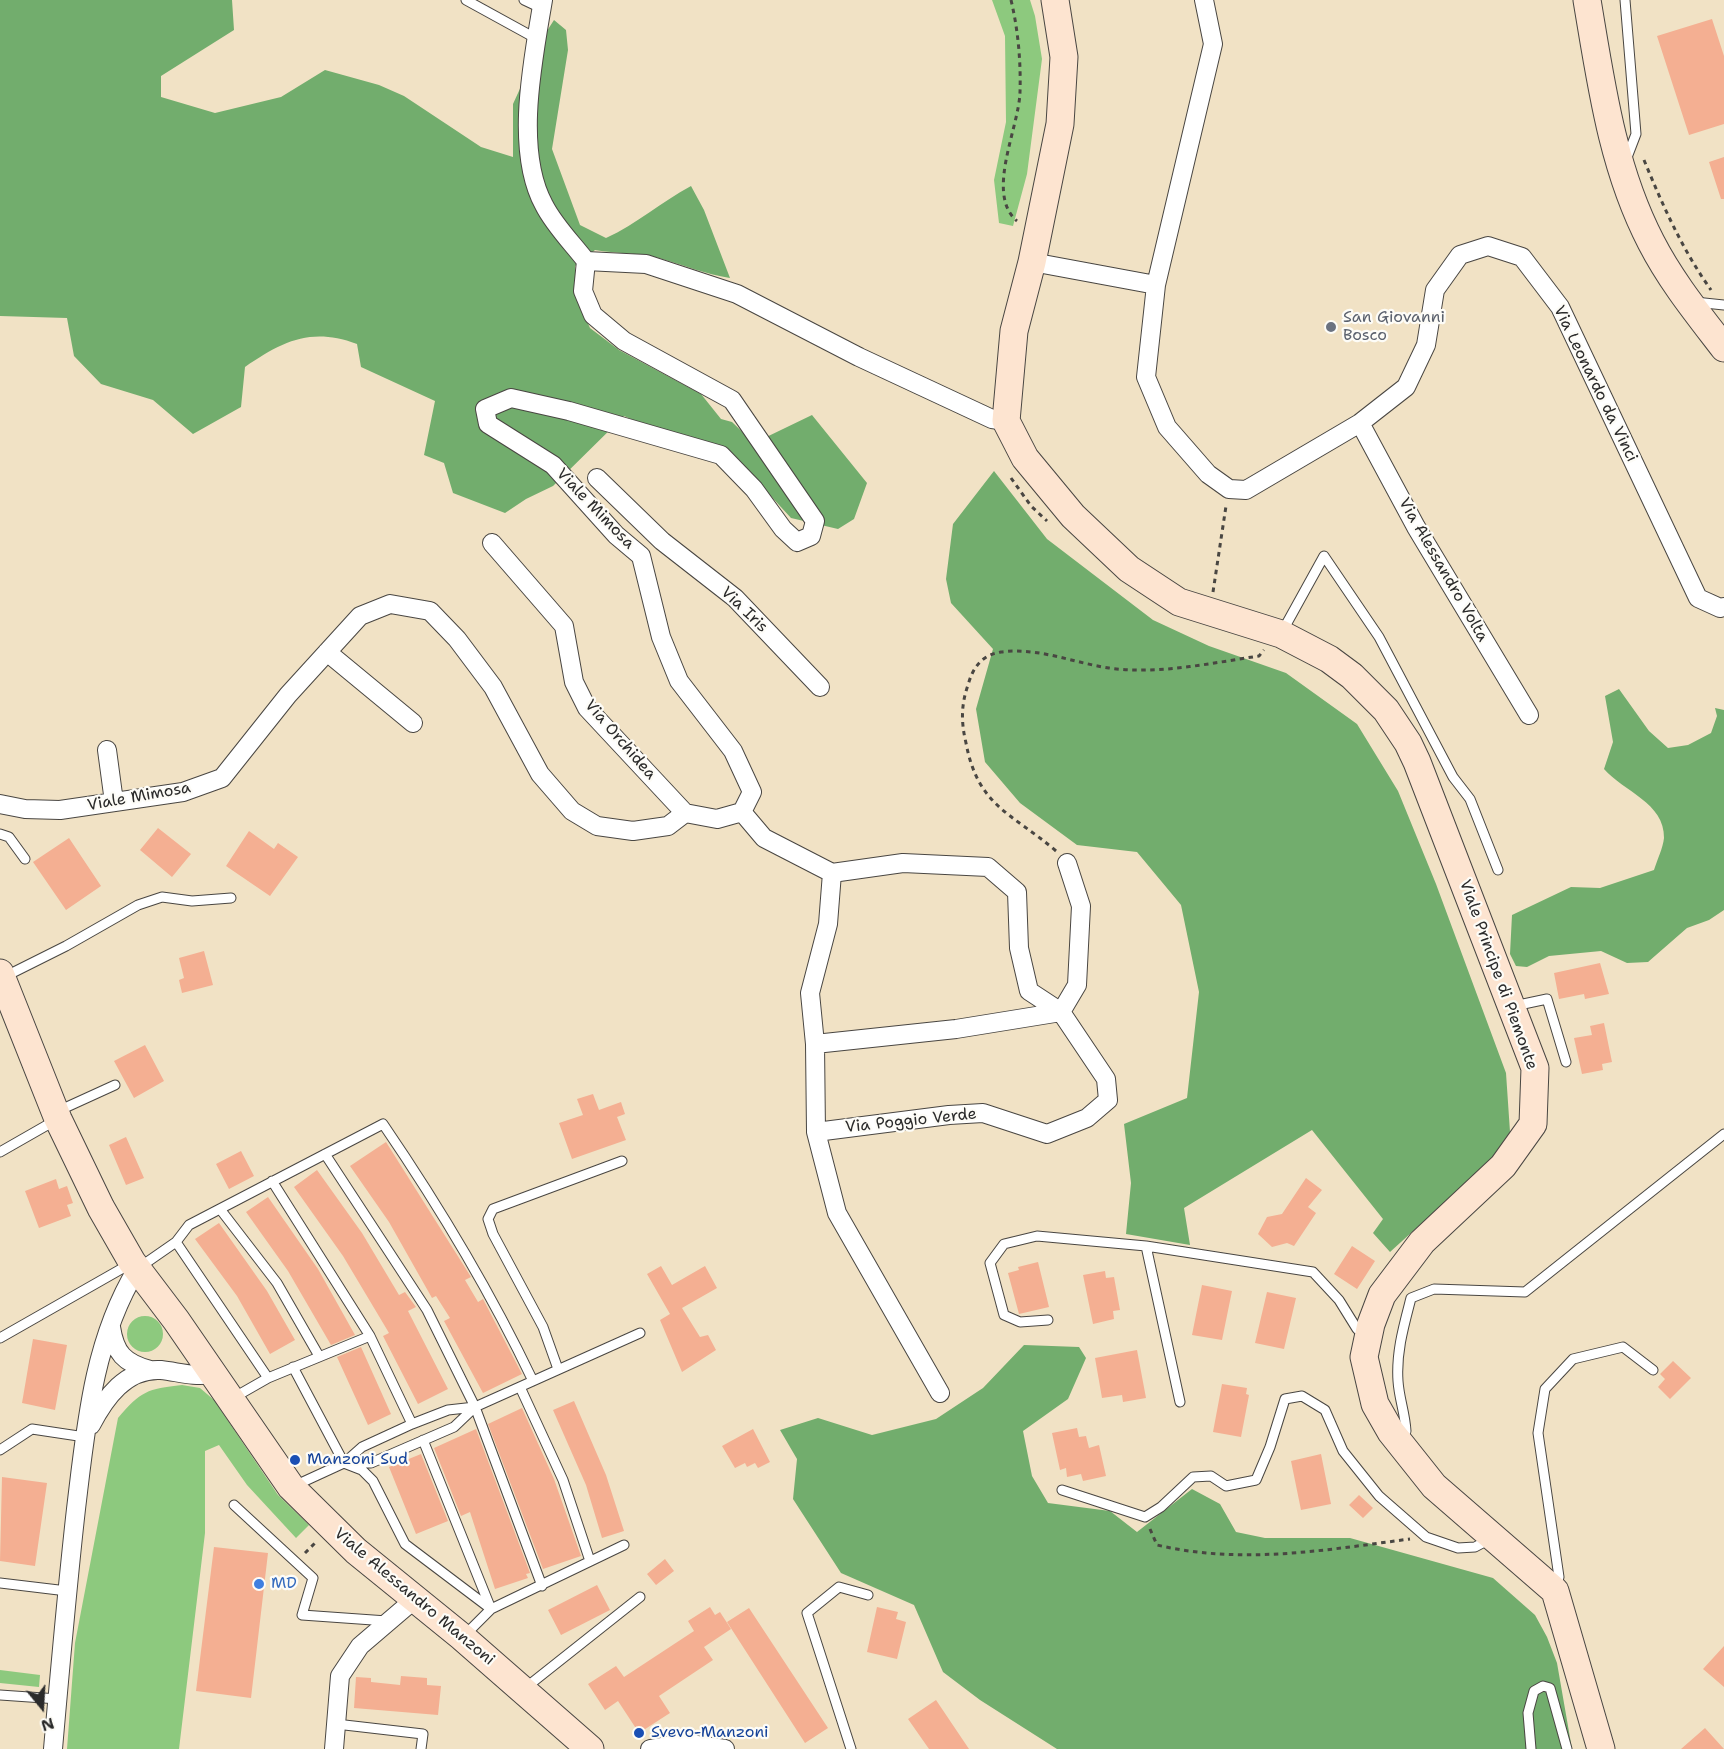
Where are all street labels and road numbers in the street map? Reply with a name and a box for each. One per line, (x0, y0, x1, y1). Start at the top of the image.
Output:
street label: Via Leonardo da Vinci (1549, 303, 1641, 465)
street label: Viale Mimosa (552, 465, 638, 553)
street label: Via Alessandro Volta (1394, 495, 1492, 645)
street label: Via Iris (716, 583, 772, 637)
street label: Via Orchidea (580, 696, 660, 784)
street label: Viale Mimosa (86, 778, 192, 816)
street label: Viale Principe di Piemonte (1455, 877, 1541, 1073)
street label: Via Poggio Verde (844, 1105, 978, 1137)
street label: Viale Alessandro Manzoni (330, 1524, 498, 1670)

